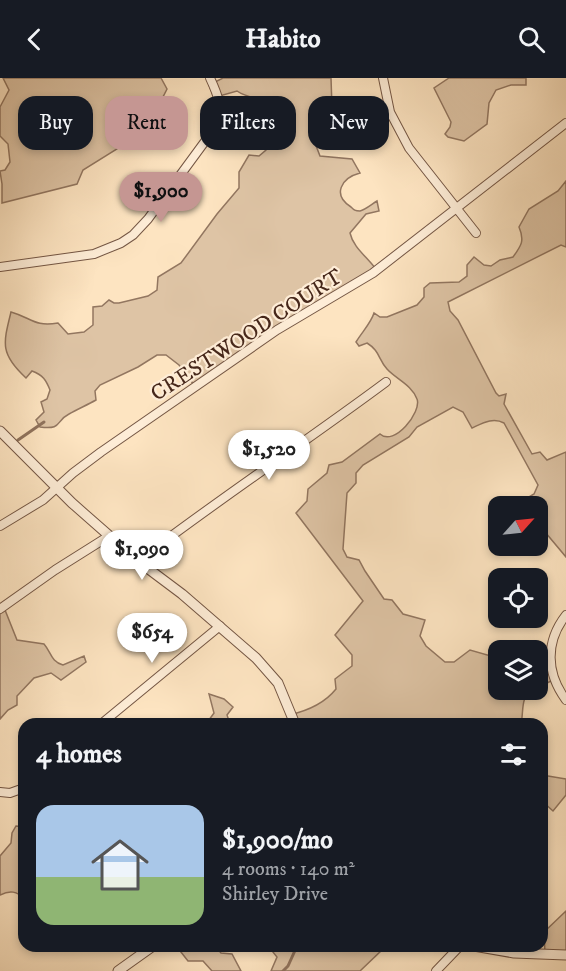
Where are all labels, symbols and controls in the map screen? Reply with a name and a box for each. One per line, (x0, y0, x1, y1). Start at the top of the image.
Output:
text: Habito (245, 22, 321, 56)
icon: back (18, 23, 51, 56)
icon: search (515, 23, 548, 56)
chip: Buy (18, 96, 93, 150)
chip: Rent (105, 96, 188, 150)
chip: Filters (200, 96, 296, 150)
chip: New (308, 96, 389, 150)
pin: $1,900 (112, 172, 210, 223)
text: $1,900 (133, 179, 189, 204)
street label: CRESTWOOD COURT (146, 263, 348, 407)
pin: $1,520 (220, 430, 318, 481)
text: $1,520 (242, 437, 296, 462)
north arrow (488, 496, 548, 556)
map controls (488, 496, 548, 700)
pin: $1,090 (93, 530, 191, 581)
text: $1,090 (114, 537, 170, 562)
button: locate (488, 568, 548, 628)
pin: $654 (116, 613, 188, 664)
text: $654 (131, 620, 173, 645)
button: layers (488, 640, 548, 700)
text: 4 homes (36, 738, 122, 771)
icon: filters (497, 738, 530, 771)
text: $1,900/mo (222, 824, 333, 857)
icon: home (84, 829, 156, 901)
text: 4 rooms · 140 m² (222, 857, 355, 882)
text: Shirley Drive (222, 882, 328, 907)

